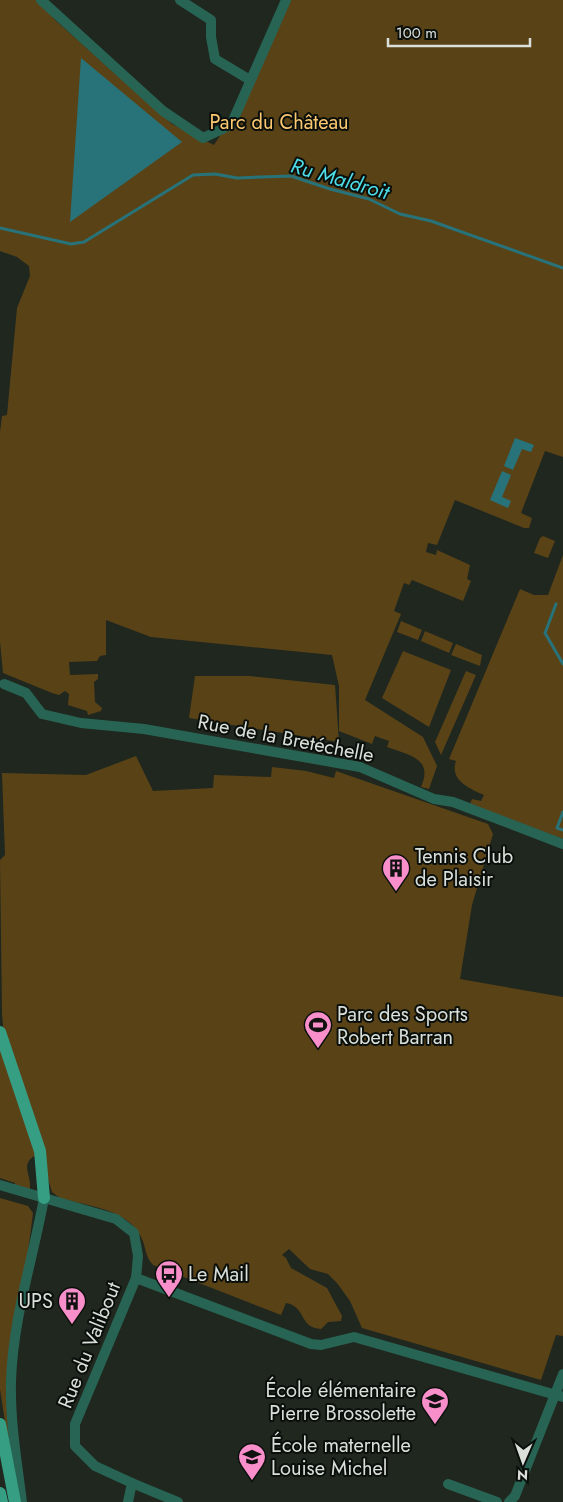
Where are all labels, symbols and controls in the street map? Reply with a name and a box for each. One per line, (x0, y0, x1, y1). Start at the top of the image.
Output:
scale bar (388, 15, 530, 47)
text: 100 m (396, 22, 437, 44)
park label: Parc du Château (209, 108, 349, 137)
water label: Ru Maldroit (287, 151, 394, 208)
street label: Rue de la Bretéchelle (195, 707, 376, 770)
place label: Tennis Club de Plaisir (415, 842, 513, 894)
building icon: Tennis Club de Plaisir (381, 853, 411, 892)
place label: Parc des Sports Robert Barran (337, 1000, 468, 1052)
sports icon: Parc des Sports Robert Barran (303, 1010, 333, 1049)
bus stop icon: Le Mail (154, 1259, 184, 1298)
place label: Le Mail (188, 1260, 249, 1289)
street label: Rue du Valibout (51, 1277, 128, 1413)
building icon: UPS (57, 1286, 87, 1325)
place label: UPS (19, 1287, 53, 1316)
place label: École élémentaire Pierre Brossolette (266, 1376, 416, 1428)
school or university icon: École élémentaire Pierre Brossolette (420, 1386, 450, 1425)
place label: École maternelle Louise Michel (271, 1431, 411, 1483)
north arrow (498, 1437, 548, 1487)
school or university icon: École maternelle Louise Michel (237, 1442, 267, 1481)
text: N (517, 1465, 528, 1485)

